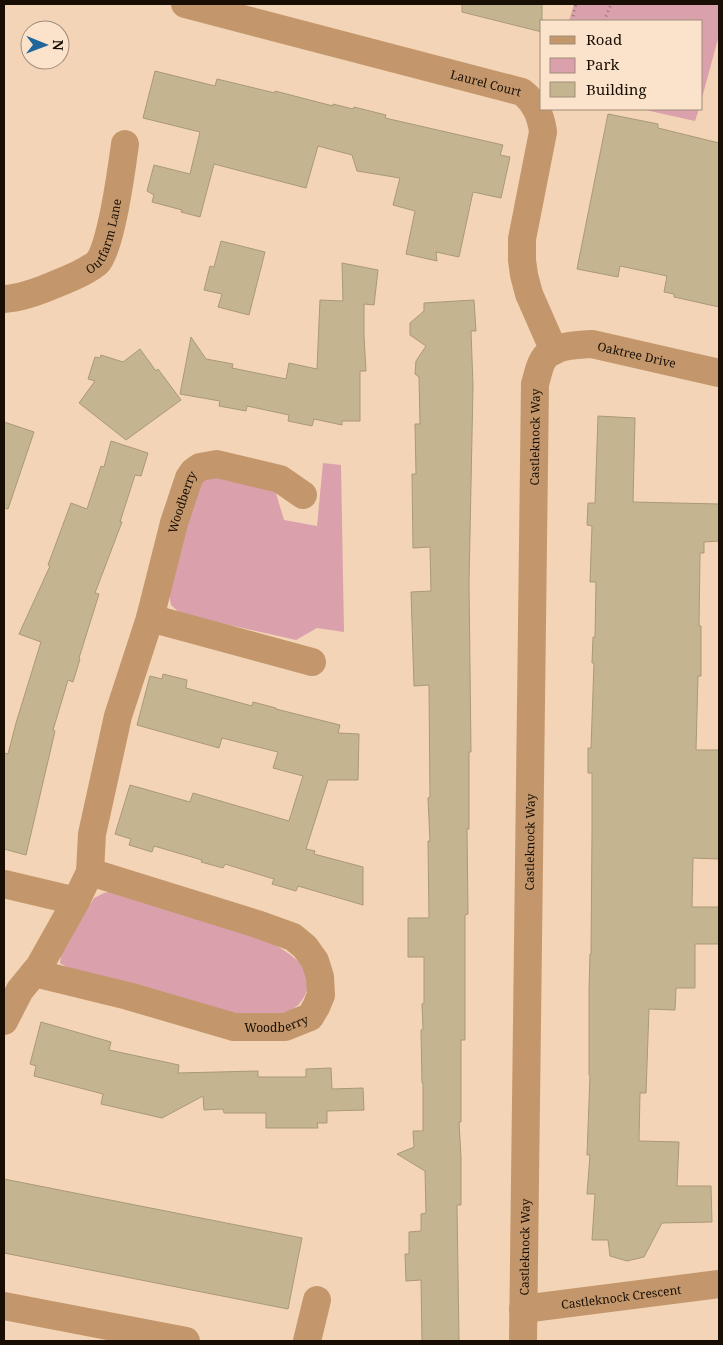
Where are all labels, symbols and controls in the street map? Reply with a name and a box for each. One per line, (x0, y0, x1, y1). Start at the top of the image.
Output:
north arrow (20, 20, 70, 70)
legend (540, 20, 703, 110)
text: Road (586, 29, 622, 49)
text: N (49, 40, 68, 51)
text: Park (586, 54, 620, 74)
street label: Laurel Court (449, 65, 523, 100)
text: Building (586, 79, 647, 99)
street label: Outfarm Lane (82, 197, 125, 277)
street label: Oaktree Drive (596, 337, 678, 371)
street label: Castleknock Way (525, 388, 543, 486)
street label: Woodberry (163, 467, 200, 535)
street label: Castleknock Way (520, 793, 538, 891)
street label: Woodberry (244, 1010, 311, 1036)
street label: Castleknock Way (515, 1198, 533, 1296)
street label: Castleknock Crescent (560, 1280, 682, 1313)

